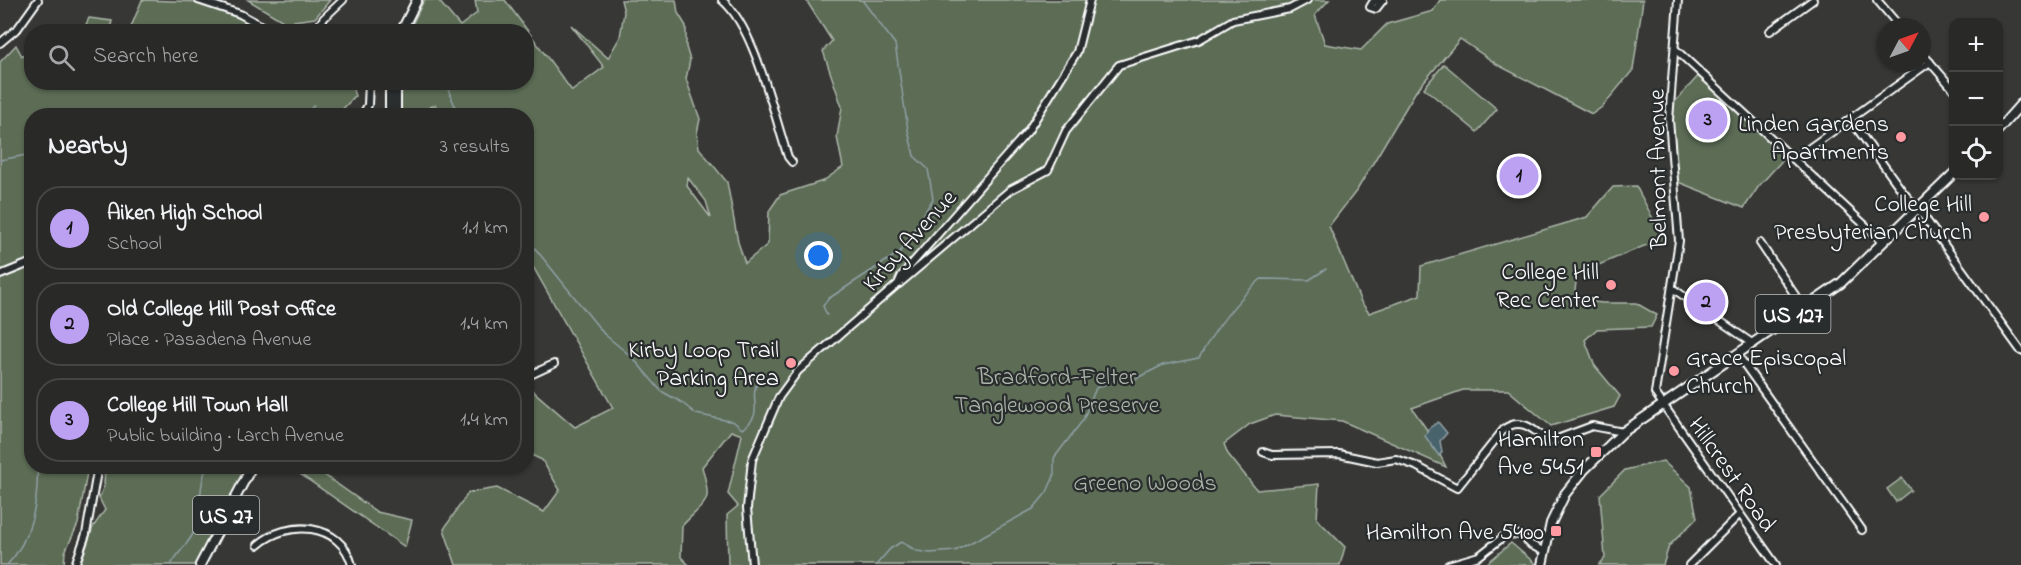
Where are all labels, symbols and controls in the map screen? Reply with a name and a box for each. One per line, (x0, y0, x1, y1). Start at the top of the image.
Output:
north arrow (1877, 18, 1931, 72)
map controls (1949, 18, 2003, 180)
button: + (1949, 18, 2003, 72)
search box (24, 24, 534, 90)
icon: search (45, 41, 78, 74)
text: Search here (93, 41, 198, 73)
button: − (1949, 72, 2003, 126)
street label: Belmont Avenue (1641, 89, 1678, 250)
pin: 3 (1688, 98, 1728, 142)
place label: Linden Gardens Apartments (1738, 108, 1889, 171)
button: locate (1949, 126, 2003, 180)
text: Nearby (48, 128, 127, 166)
marker: Linden Gardens Apartments (1894, 130, 1908, 144)
text: 3 results (440, 133, 510, 162)
pin: 1 (1500, 154, 1538, 198)
street label: Kirby Avenue (855, 183, 967, 301)
place label: College Hill Presbyterian Church (1774, 188, 1972, 252)
text: Aiken High School (107, 198, 262, 230)
marker: College Hill Presbyterian Church (1977, 210, 1991, 224)
text: 1 (66, 214, 73, 243)
text: 1.1 km (462, 214, 508, 243)
text: School (107, 230, 162, 259)
your location (804, 241, 833, 270)
place label: College Hill Rec Center (1496, 256, 1600, 319)
marker: College Hill Rec Center (1604, 278, 1618, 292)
pin: 2 (1686, 280, 1726, 324)
text: Old College Hill Post Office (107, 294, 336, 326)
road number: US 127 (1756, 295, 1830, 333)
text: 2 (65, 310, 74, 339)
text: 1.4 km (460, 310, 508, 339)
text: Place · Pasadena Avenue (107, 326, 311, 355)
place label: Kirby Loop Trail Parking Area (628, 334, 779, 397)
place label: Grace Episcopal Church (1686, 342, 1846, 405)
marker: Kirby Loop Trail Parking Area (784, 356, 798, 370)
park label: Bradford-Felter Tanglewood Preserve (955, 361, 1160, 424)
marker: Grace Episcopal Church (1667, 364, 1681, 378)
text: College Hill Town Hall (107, 390, 288, 422)
text: 3 (65, 406, 74, 435)
text: 1.4 km (460, 406, 508, 435)
street label: Hillcrest Road (1678, 411, 1784, 541)
text: Public building · Larch Avenue (107, 422, 344, 451)
place label: Hamilton Ave 5451 (1498, 423, 1584, 486)
marker: Hamilton Ave 5451 (1589, 445, 1603, 459)
park label: Greeno Woods (1073, 467, 1217, 502)
road number: US 27 (193, 496, 259, 534)
place label: Hamilton Ave 5400 (1366, 516, 1544, 551)
marker: Hamilton Ave 5400 (1549, 524, 1563, 538)

